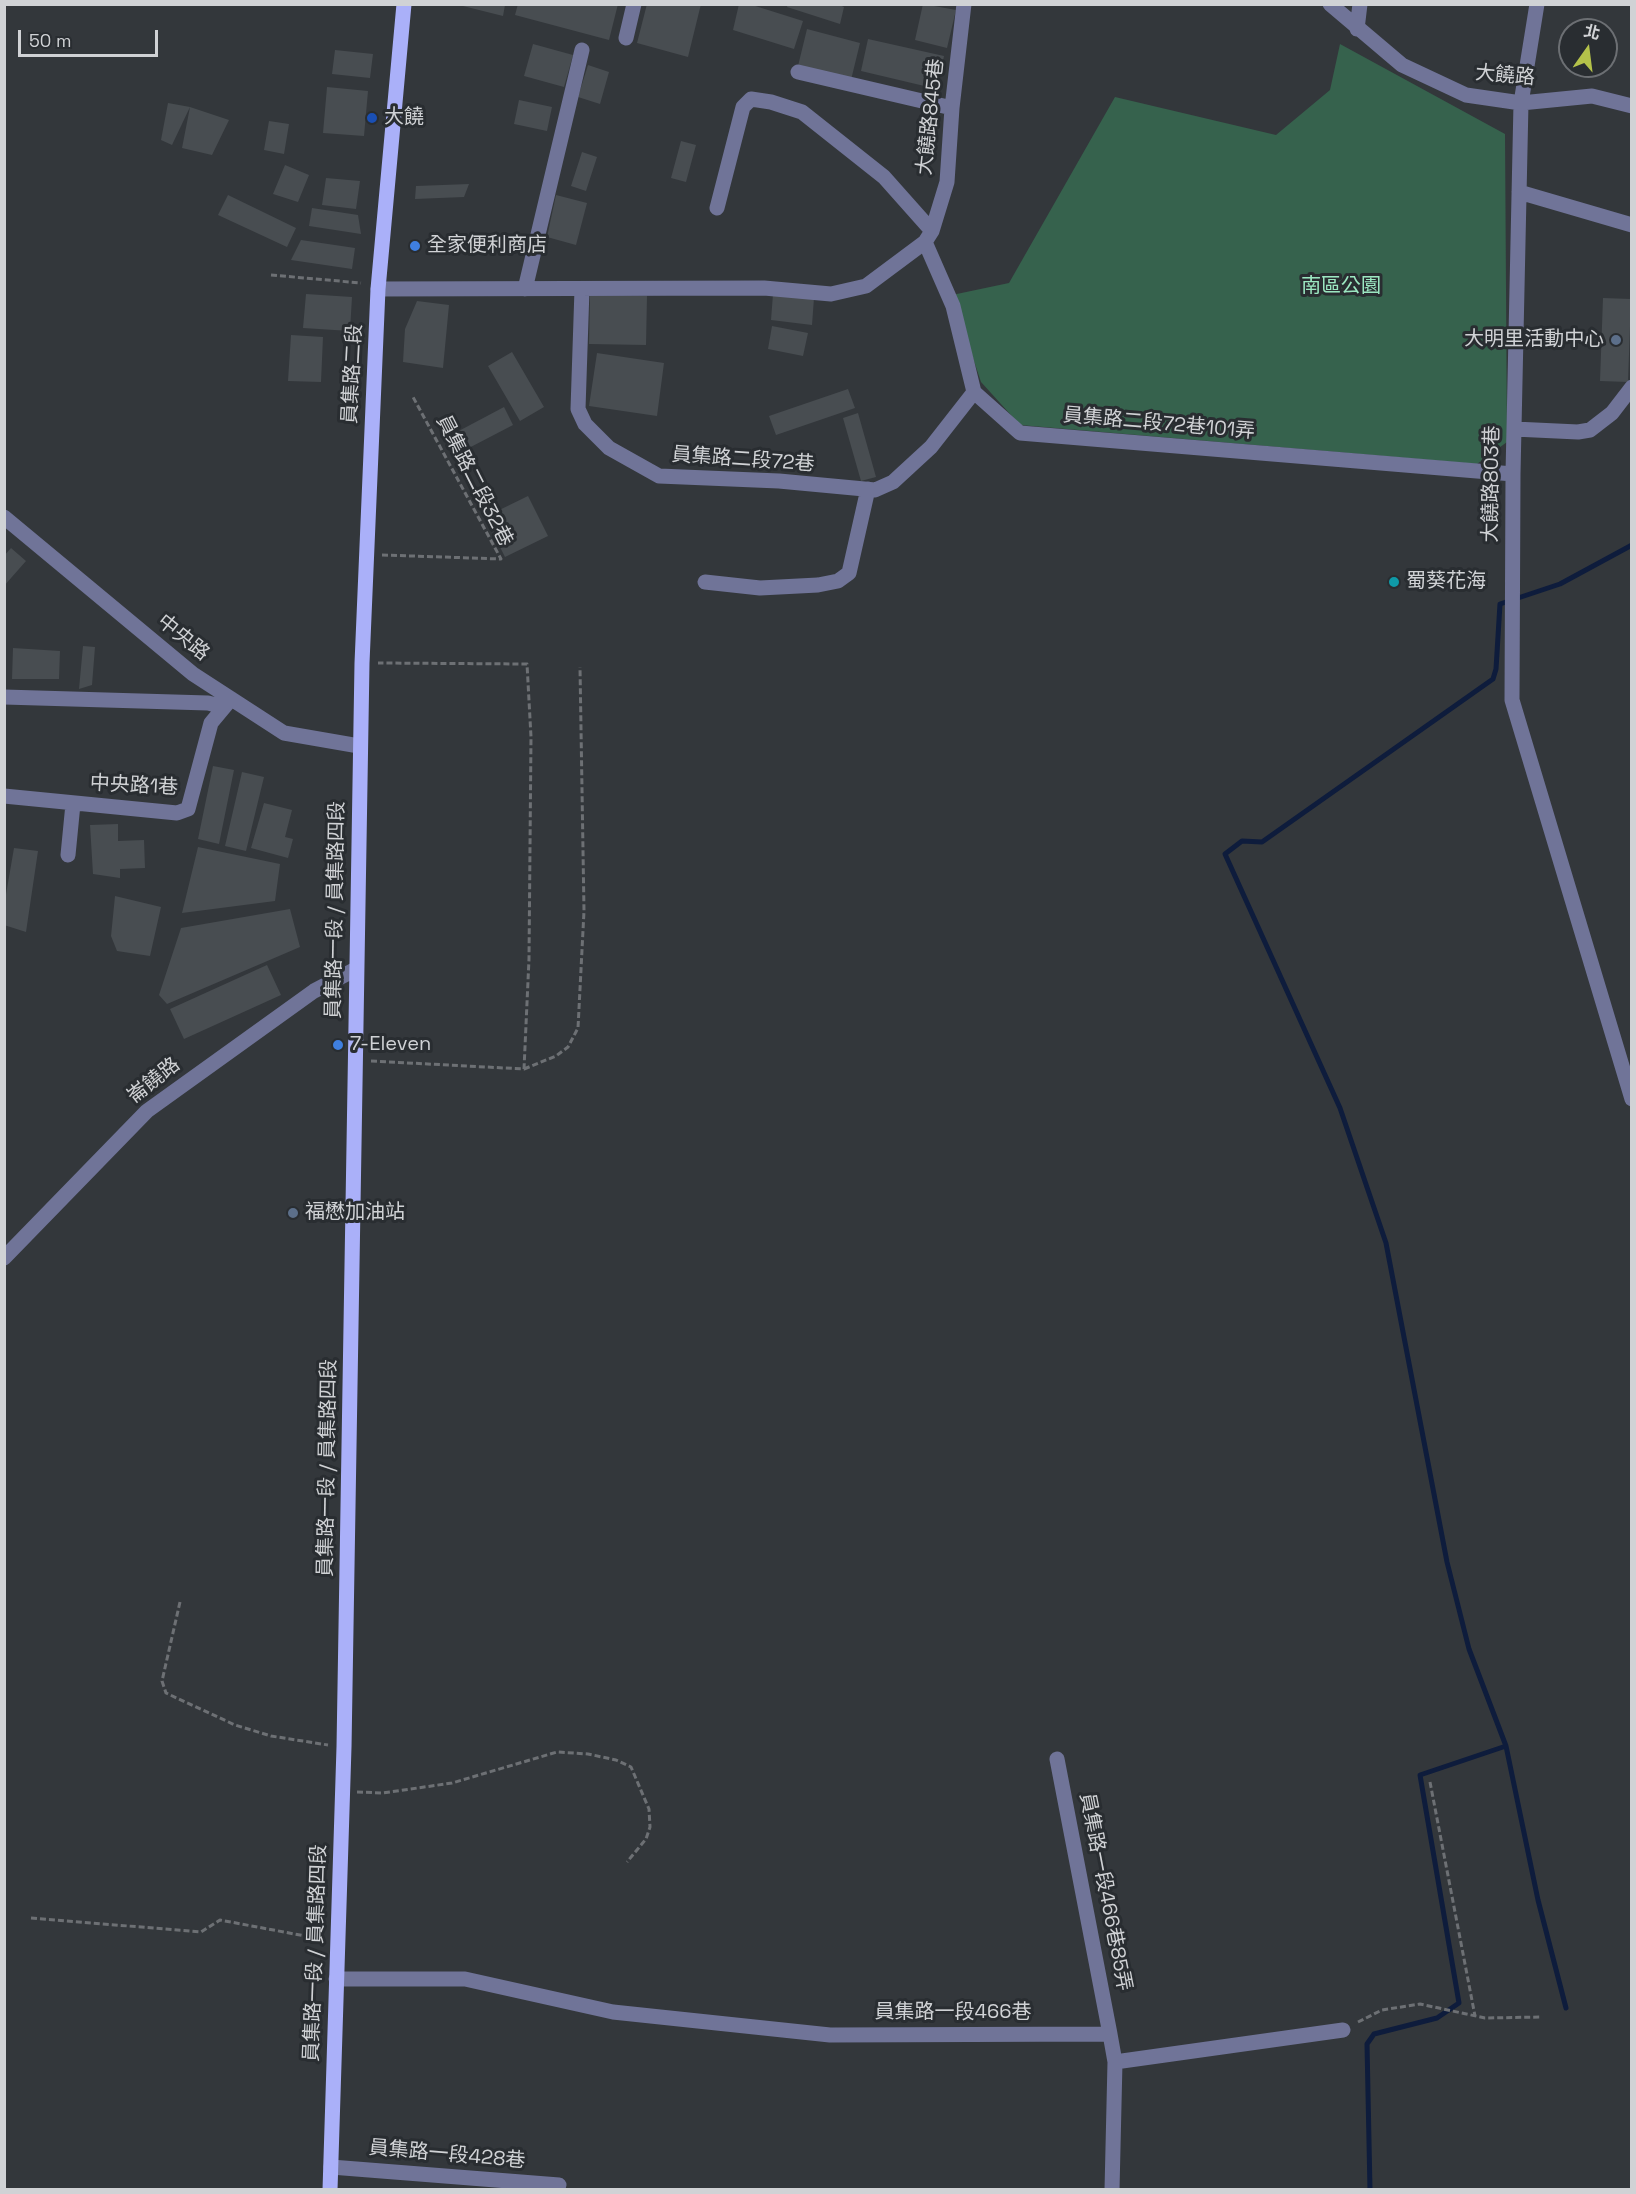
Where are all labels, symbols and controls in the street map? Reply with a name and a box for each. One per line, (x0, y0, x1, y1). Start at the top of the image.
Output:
scale bar (21, 18, 160, 56)
north arrow (1558, 18, 1618, 78)
text: 北 (1582, 20, 1602, 44)
text: 50 m (29, 29, 71, 52)
street label: 大饒路845巷 (913, 58, 949, 176)
street label: 大饒路 (1474, 61, 1536, 91)
place label: 大饒 (384, 106, 424, 130)
marker: 大饒 (365, 111, 379, 125)
place label: 全家便利商店 (427, 234, 547, 258)
marker: 全家便利商店 (408, 239, 422, 253)
park label: 南區公園 (1301, 275, 1381, 299)
street label: 員集路二段 (338, 323, 368, 425)
place label: 大明里活動中心 (1464, 328, 1604, 352)
marker: 大明里活動中心 (1609, 333, 1623, 347)
street label: 員集路二段72巷101弄 (1062, 404, 1256, 444)
street label: 員集路二段32巷 (431, 411, 517, 551)
street label: 大饒路803巷 (1479, 425, 1505, 543)
street label: 員集路二段72巷 (671, 443, 815, 477)
place label: 蜀葵花海 (1406, 570, 1486, 594)
marker: 蜀葵花海 (1387, 575, 1401, 589)
street label: 中央路 (152, 610, 214, 666)
street label: 中央路1巷 (89, 772, 179, 800)
street label: 員集路一段 / 員集路四段 (322, 801, 350, 1019)
place label: 7-Eleven (350, 1033, 431, 1057)
marker: 7-Eleven (331, 1038, 345, 1052)
street label: 崙饒路 (123, 1053, 185, 1109)
place label: 福懋加油站 (305, 1201, 405, 1225)
marker: 福懋加油站 (286, 1206, 300, 1220)
street label: 員集路一段 / 員集路四段 (314, 1359, 342, 1577)
street label: 員集路一段466巷85弄 (1074, 1791, 1136, 1993)
street label: 員集路一段 / 員集路四段 (300, 1844, 332, 2062)
street label: 員集路一段466巷 (875, 2001, 1031, 2025)
street label: 員集路一段428巷 (368, 2136, 526, 2174)

